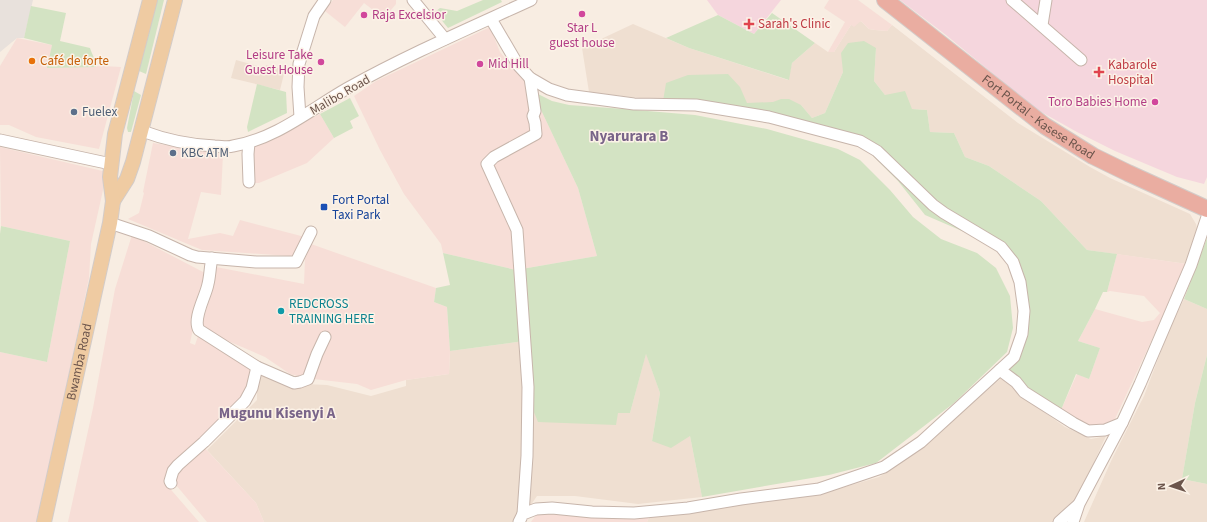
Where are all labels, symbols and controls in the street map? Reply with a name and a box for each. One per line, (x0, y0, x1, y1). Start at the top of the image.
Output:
place label: Raja Excelsior (372, 6, 446, 24)
marker: Star L guest house (577, 9, 587, 19)
marker: Raja Excelsior (359, 10, 369, 20)
place label: Sarah's Clinic (758, 15, 831, 33)
marker: Sarah's Clinic (743, 18, 755, 30)
place label: Star L guest house (549, 19, 615, 52)
place label: Leisure Take Guest House (245, 46, 313, 79)
place label: Café de forte (40, 52, 109, 70)
place label: Mid Hill (488, 55, 529, 73)
marker: Café de forte (27, 56, 37, 66)
place label: Kabarole Hospital (1108, 56, 1157, 89)
marker: Leisure Take Guest House (316, 57, 326, 67)
marker: Mid Hill (475, 59, 485, 69)
marker: Kabarole Hospital (1093, 66, 1105, 78)
street label: Malibo Road (306, 70, 374, 120)
street label: Fort Portal - Kasese Road (978, 71, 1098, 164)
place label: Toro Babies Home (1048, 93, 1147, 111)
marker: Toro Babies Home (1150, 97, 1160, 107)
place label: Fuelex (82, 103, 117, 121)
marker: Fuelex (69, 107, 79, 117)
district label: Nyarurara B (590, 126, 668, 147)
place label: KBC ATM (181, 144, 229, 162)
marker: KBC ATM (168, 148, 178, 158)
place label: Fort Portal Taxi Park (332, 191, 389, 224)
marker: Fort Portal Taxi Park (319, 202, 329, 212)
place label: REDCROSS TRAINING HERE (289, 295, 374, 328)
marker: REDCROSS TRAINING HERE (276, 306, 286, 316)
street label: Bwamba Road (62, 322, 97, 402)
district label: Mugunu Kisenyi A (219, 403, 336, 424)
north arrow (1151, 466, 1191, 506)
text: N (1154, 482, 1169, 491)

